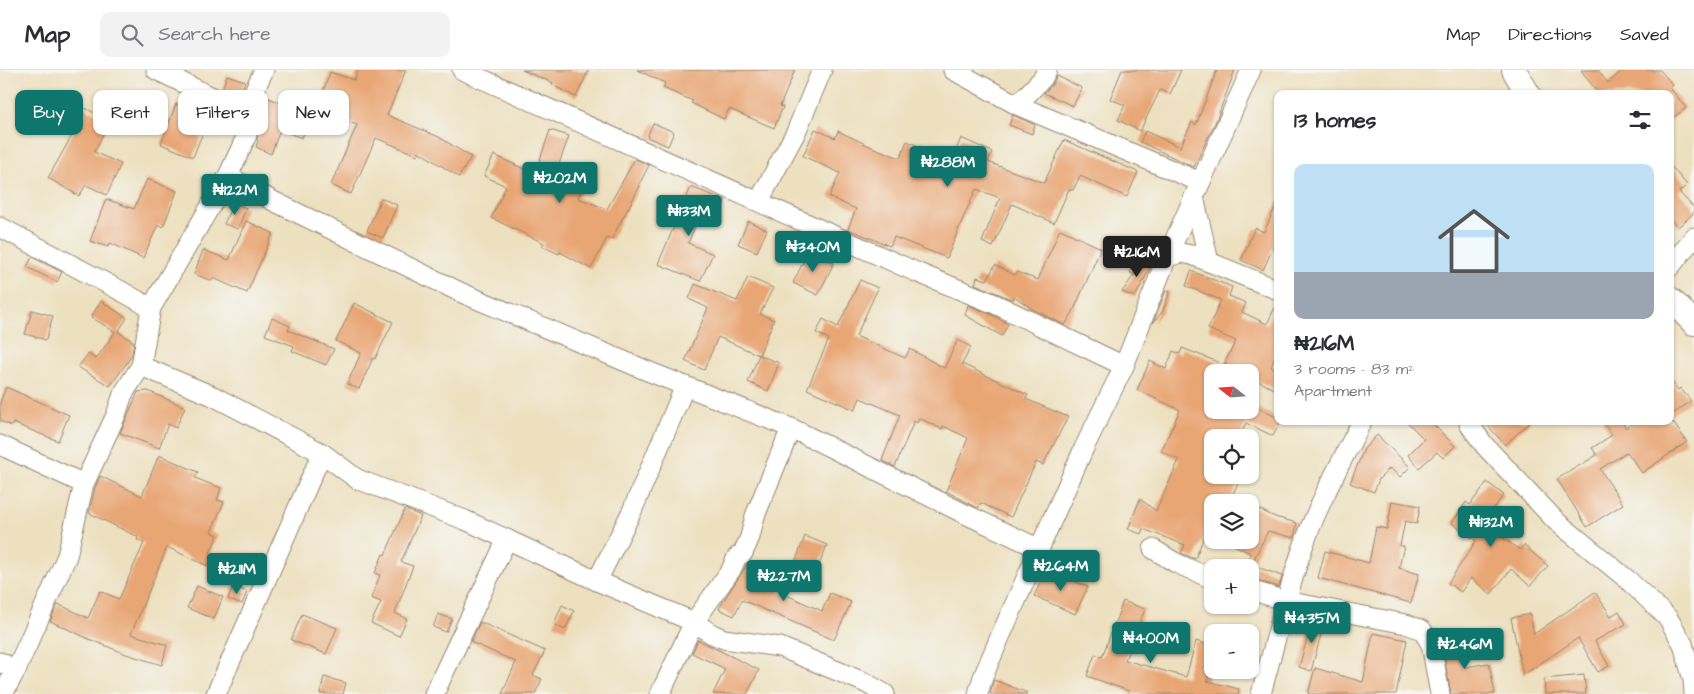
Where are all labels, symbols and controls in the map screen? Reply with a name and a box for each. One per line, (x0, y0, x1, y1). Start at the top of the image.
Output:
search box (100, 12, 450, 57)
text: Map (25, 18, 70, 52)
icon: search (118, 21, 146, 49)
text: Search here (158, 21, 271, 48)
text: Map (1446, 22, 1480, 47)
text: Directions (1508, 22, 1592, 47)
text: Saved (1620, 22, 1669, 47)
chip: Buy (15, 90, 83, 135)
chip: Rent (93, 90, 168, 135)
chip: Filters (178, 90, 268, 135)
chip: New (278, 90, 349, 135)
text: 13 homes (1294, 106, 1376, 135)
icon: filters (1626, 106, 1654, 134)
pin: ₦288M (913, 146, 983, 188)
text: ₦288M (921, 151, 975, 173)
pin: ₦202M (525, 162, 595, 204)
text: ₦202M (533, 167, 587, 189)
pin: ₦122M (200, 174, 270, 216)
text: ₦122M (212, 179, 258, 201)
pin: ₦133M (654, 194, 724, 237)
icon: home (1429, 196, 1519, 286)
text: ₦133M (667, 200, 711, 222)
pin: ₦340M (778, 230, 848, 273)
text: ₦340M (786, 236, 840, 258)
pin: ₦216M (1102, 236, 1172, 278)
text: ₦216M (1114, 241, 1160, 263)
text: ₦216M (1294, 329, 1354, 358)
text: 3 rooms · 83 m² (1294, 358, 1414, 380)
north arrow (1204, 364, 1259, 419)
map controls (1204, 364, 1259, 679)
text: Apartment (1294, 380, 1372, 402)
button: locate (1204, 429, 1259, 484)
button: layers (1204, 494, 1259, 549)
pin: ₦132M (1456, 506, 1526, 548)
text: ₦132M (1469, 511, 1513, 533)
pin: ₦264M (1026, 550, 1096, 592)
pin: ₦211M (202, 552, 272, 595)
text: ₦264M (1034, 555, 1088, 577)
text: ₦211M (218, 558, 256, 580)
button: + (1204, 559, 1259, 614)
pin: ₦227M (749, 560, 819, 602)
text: ₦227M (758, 565, 810, 587)
pin: ₦435M (1277, 602, 1347, 644)
text: ₦435M (1284, 607, 1340, 629)
pin: ₦400M (1116, 622, 1186, 664)
button: − (1204, 624, 1259, 679)
text: ₦400M (1123, 627, 1179, 649)
pin: ₦246M (1430, 628, 1500, 670)
text: ₦246M (1438, 633, 1492, 655)

